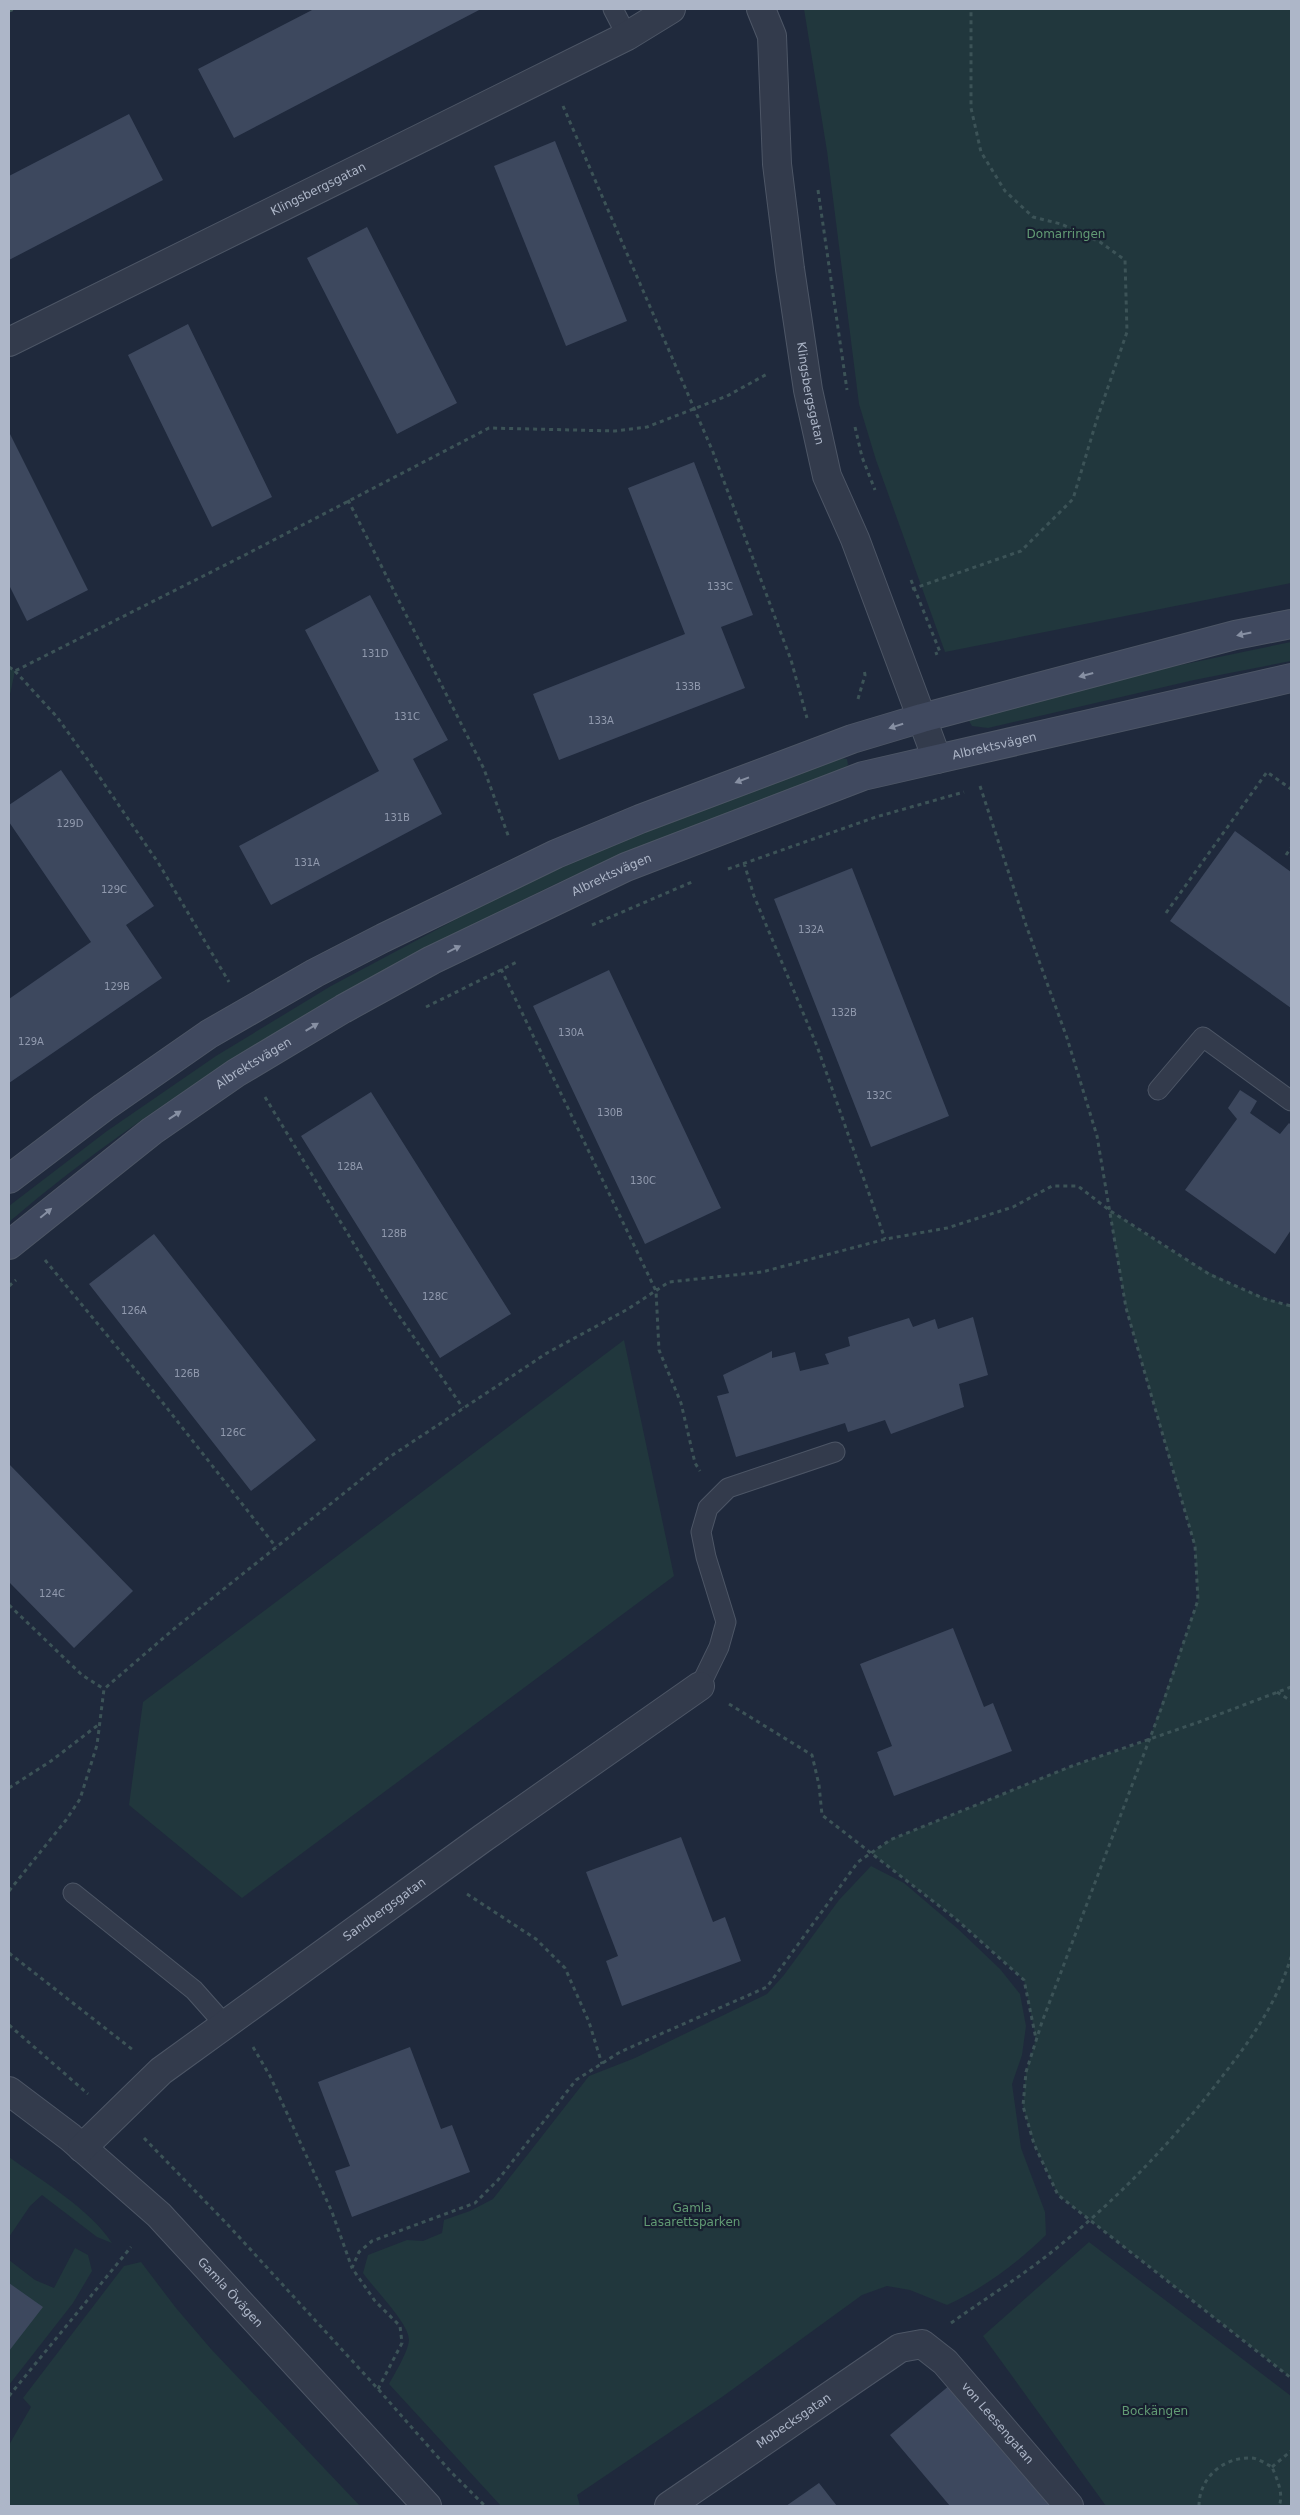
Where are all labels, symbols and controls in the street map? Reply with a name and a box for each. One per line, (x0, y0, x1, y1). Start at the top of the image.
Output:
street label: Klingsbergsgatan (268, 159, 368, 218)
park label: Domarringen (1027, 227, 1105, 241)
street label: Klingsbergsgatan (794, 341, 827, 446)
house number: 133C (707, 581, 733, 592)
one-way arrow (1235, 630, 1251, 638)
house number: 131D (362, 648, 389, 659)
one-way arrow (1079, 671, 1094, 679)
house number: 133B (675, 681, 701, 692)
house number: 131C (394, 711, 420, 722)
house number: 133A (588, 715, 614, 726)
one-way arrow (888, 722, 903, 730)
street label: Albrektsvägen (951, 729, 1038, 762)
one-way arrow (735, 777, 750, 784)
house number: 131B (384, 812, 410, 823)
house number: 129D (57, 818, 84, 829)
street label: Albrektsvägen (569, 851, 653, 899)
house number: 131A (294, 857, 320, 868)
house number: 129C (101, 884, 127, 895)
house number: 132A (798, 924, 824, 935)
one-way arrow (447, 945, 462, 953)
house number: 129B (104, 981, 130, 992)
house number: 132B (831, 1007, 857, 1018)
one-way arrow (306, 1023, 319, 1032)
house number: 130A (558, 1027, 584, 1038)
street label: Albrektsvägen (213, 1035, 294, 1092)
house number: 129A (18, 1036, 44, 1047)
house number: 132C (866, 1090, 892, 1101)
house number: 130B (597, 1107, 623, 1118)
one-way arrow (168, 1110, 182, 1120)
house number: 128A (337, 1161, 363, 1172)
house number: 130C (630, 1175, 656, 1186)
one-way arrow (39, 1208, 52, 1219)
house number: 128B (381, 1228, 407, 1239)
house number: 128C (422, 1291, 448, 1302)
house number: 126A (121, 1305, 147, 1316)
house number: 126B (174, 1368, 200, 1379)
house number: 126C (220, 1427, 246, 1438)
house number: 124C (39, 1588, 65, 1599)
street label: Sandbergsgatan (340, 1875, 428, 1944)
park label: Gamla Lasarettsparken (644, 2201, 740, 2229)
street label: Gamla Övägen (195, 2255, 266, 2330)
street label: von Leesengatan (959, 2379, 1037, 2467)
street label: Mobecksgatan (754, 2390, 834, 2451)
park label: Bockängen (1122, 2404, 1188, 2418)

